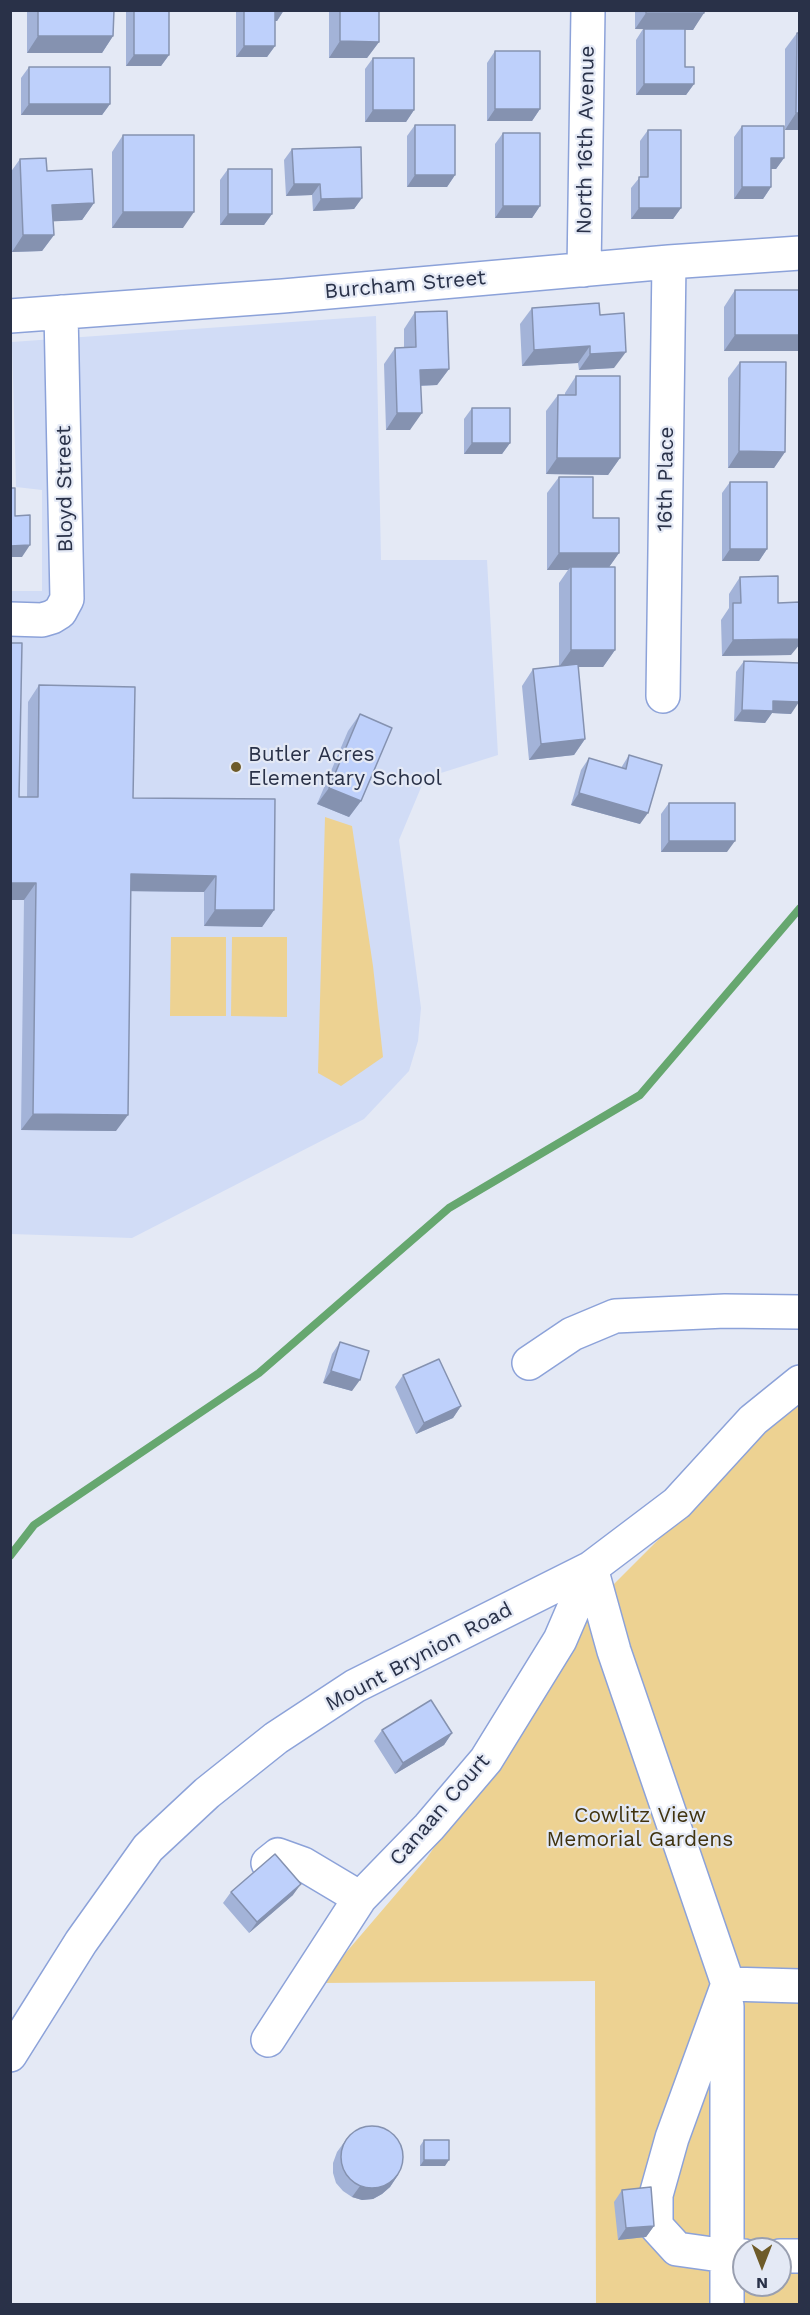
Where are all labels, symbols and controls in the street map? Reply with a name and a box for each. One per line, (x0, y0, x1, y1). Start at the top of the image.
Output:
street label: North 16th Avenue (572, 45, 600, 235)
street label: Burcham Street (323, 265, 487, 305)
street label: Bloyd Street (51, 425, 79, 553)
street label: 16th Place (652, 426, 680, 532)
place label: Butler Acres Elementary School (248, 742, 442, 792)
marker: Butler Acres Elementary School (229, 760, 243, 774)
street label: Mount Brynion Road (321, 1597, 517, 1717)
street label: Canaan Court (385, 1749, 495, 1871)
park label: Cowlitz View Memorial Gardens (547, 1803, 733, 1853)
north arrow (732, 2237, 792, 2297)
text: N (756, 2274, 768, 2293)

